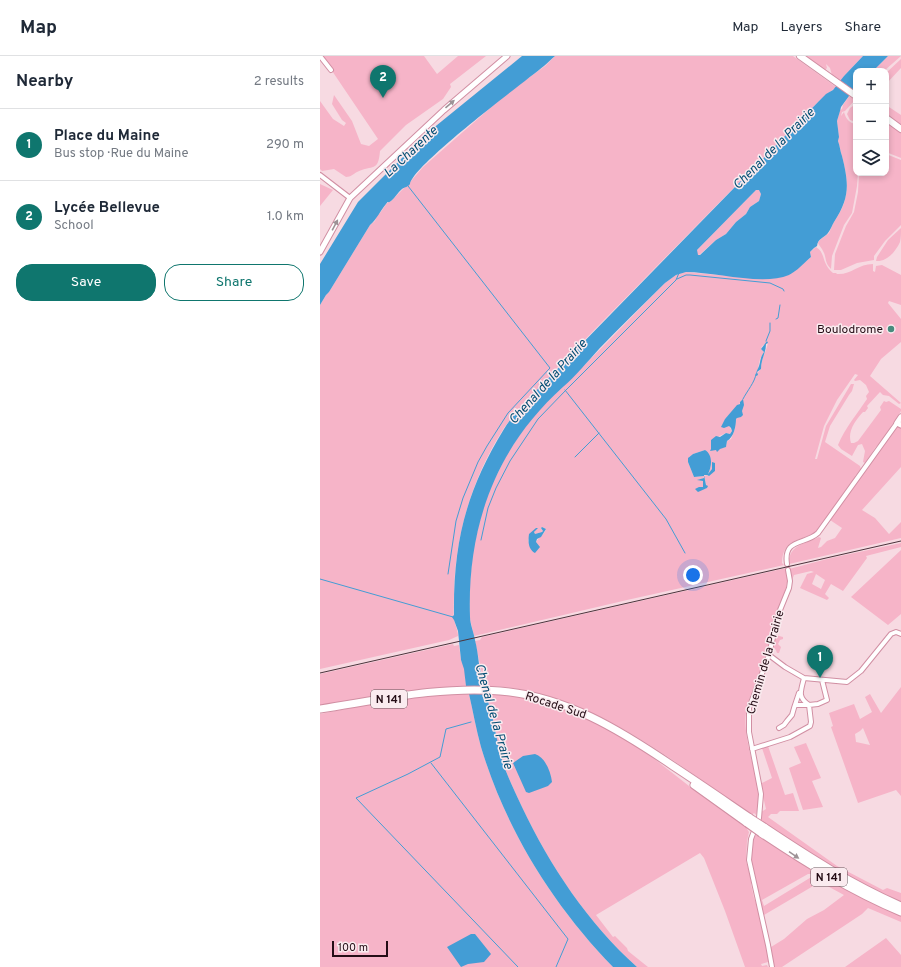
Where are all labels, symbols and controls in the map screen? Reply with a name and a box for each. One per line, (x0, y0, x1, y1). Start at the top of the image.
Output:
text: Map (20, 16, 57, 40)
text: Map (732, 19, 758, 36)
text: Layers (780, 19, 822, 36)
text: Share (844, 19, 881, 36)
pin: 2 (370, 65, 396, 98)
map controls (853, 68, 889, 176)
button: + (853, 68, 889, 104)
text: Nearby (16, 71, 73, 93)
text: 2 results (254, 74, 304, 90)
one-way arrow (444, 100, 455, 109)
button: − (853, 104, 889, 140)
water label: Chenal de la Prairie (730, 105, 819, 194)
water label: La Charente (381, 123, 442, 181)
text: Place du Maine (54, 127, 160, 146)
text: 1 (26, 137, 32, 153)
text: 290 m (266, 137, 304, 153)
button: layers (853, 140, 889, 176)
text: Bus stop · Rue du Maine (54, 146, 189, 162)
text: Lycée Bellevue (54, 199, 160, 218)
text: 2 (25, 209, 33, 225)
text: 1.0 km (267, 209, 304, 225)
text: School (54, 218, 94, 234)
one-way arrow (332, 219, 338, 231)
button: Save (16, 264, 156, 301)
button: Share (164, 264, 304, 301)
place label: Boulodrome (817, 322, 883, 338)
marker: Boulodrome (886, 324, 896, 334)
water label: Chenal de la Prairie (506, 336, 591, 428)
your location (683, 565, 703, 585)
street label: Chemin de la Prairie (743, 608, 789, 716)
pin: 1 (807, 645, 833, 678)
water label: Chenal de la Prairie (470, 662, 516, 771)
street label: Rocade Sud (523, 689, 588, 723)
road number: N 141 (371, 690, 407, 708)
one-way arrow (788, 851, 799, 859)
road number: N 141 (811, 868, 847, 886)
scale bar (332, 939, 388, 958)
text: 100 m (338, 941, 368, 955)

